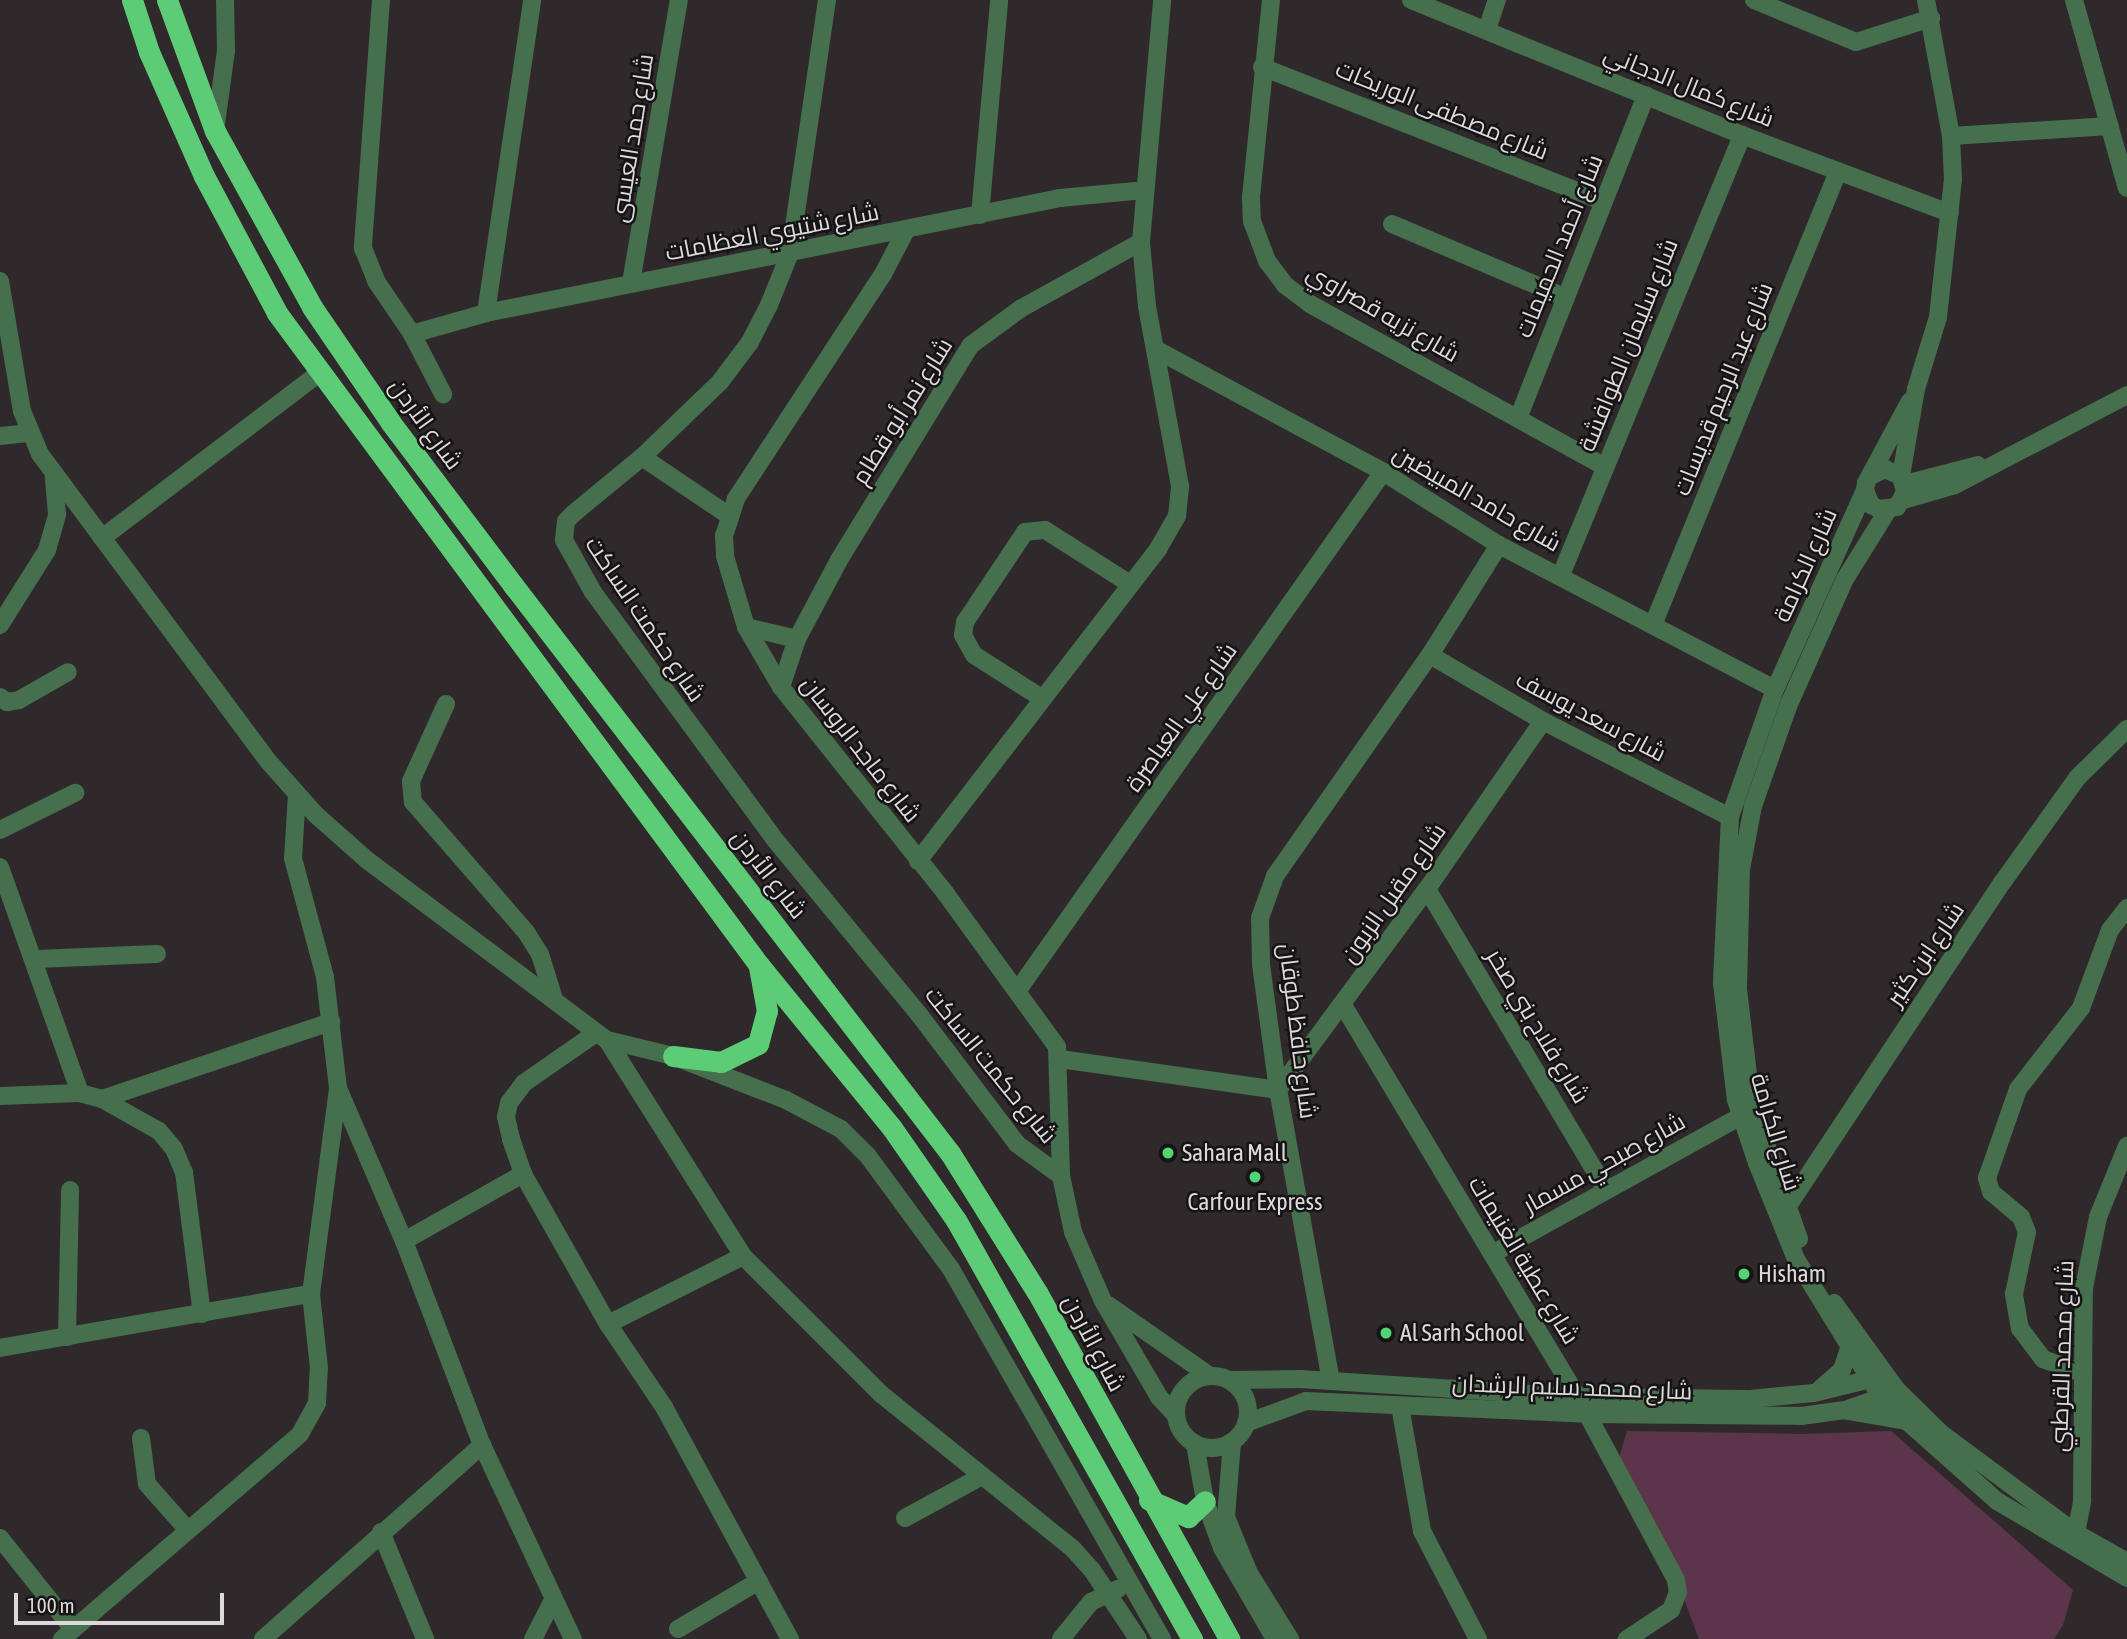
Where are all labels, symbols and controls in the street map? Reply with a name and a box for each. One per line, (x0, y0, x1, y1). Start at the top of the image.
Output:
street label: شارع كمال الدجاني (1600, 39, 1778, 133)
street label: شارع حمد العيسى (604, 52, 660, 224)
street label: شارع مصطفى الوريكات (1331, 54, 1553, 166)
street label: شارع أحمد الحميمات (1509, 150, 1609, 342)
street label: شارع شتيوي العظامات (663, 197, 881, 267)
street label: شارع سليمان الطوافشة (1572, 234, 1684, 456)
street label: شارع نزيه قصراوي (1302, 258, 1464, 368)
street label: شارع عبد الرحيم قديسات (1667, 278, 1779, 500)
street label: شارع نمر أبو قطام (845, 332, 959, 490)
street label: شارع الأردن (383, 373, 469, 475)
street label: شارع حامد المبيضين (1388, 438, 1566, 558)
street label: شارع الكرامة (1767, 504, 1843, 626)
street label: شارع حكمت الساكت (579, 531, 711, 707)
street label: شارع علي العياصرة (1119, 637, 1243, 797)
street label: شارع سعد يوسف (1511, 664, 1671, 768)
street label: شارع ماجد الروسان (795, 670, 927, 828)
street label: شارع مقبل الزبون (1334, 818, 1452, 968)
street label: شارع الأردن (725, 824, 813, 924)
street label: شارع ابن كثير (1880, 897, 1970, 1011)
street label: شارع حافظ طوقان (1273, 942, 1323, 1120)
street label: شارع فلاح بني صخر (1480, 943, 1596, 1109)
street label: شارع حكمت الساكت (919, 981, 1063, 1149)
street label: شارع الكرامة (1744, 1070, 1808, 1194)
street label: شارع صبحي مسمار (1518, 1106, 1690, 1220)
place label: Sahara Mall (1182, 1139, 1287, 1167)
marker: Sahara Mall (1160, 1145, 1176, 1161)
marker: Carfour Express (1247, 1169, 1263, 1185)
street label: شارع عطية الغنيمات (1463, 1171, 1585, 1349)
place label: Carfour Express (1188, 1188, 1322, 1216)
place label: Hisham (1758, 1260, 1826, 1288)
street label: شارع محمد القرطبي (2044, 1260, 2080, 1452)
marker: Hisham (1736, 1266, 1752, 1282)
street label: شارع الأردن (1057, 1290, 1131, 1396)
place label: Al Sarh School (1400, 1319, 1524, 1347)
marker: Al Sarh School (1378, 1325, 1394, 1341)
street label: شارع محمد سليم الرشدان (1451, 1368, 1693, 1406)
scale bar (18, 1580, 228, 1624)
text: 100 m (27, 1593, 75, 1617)

